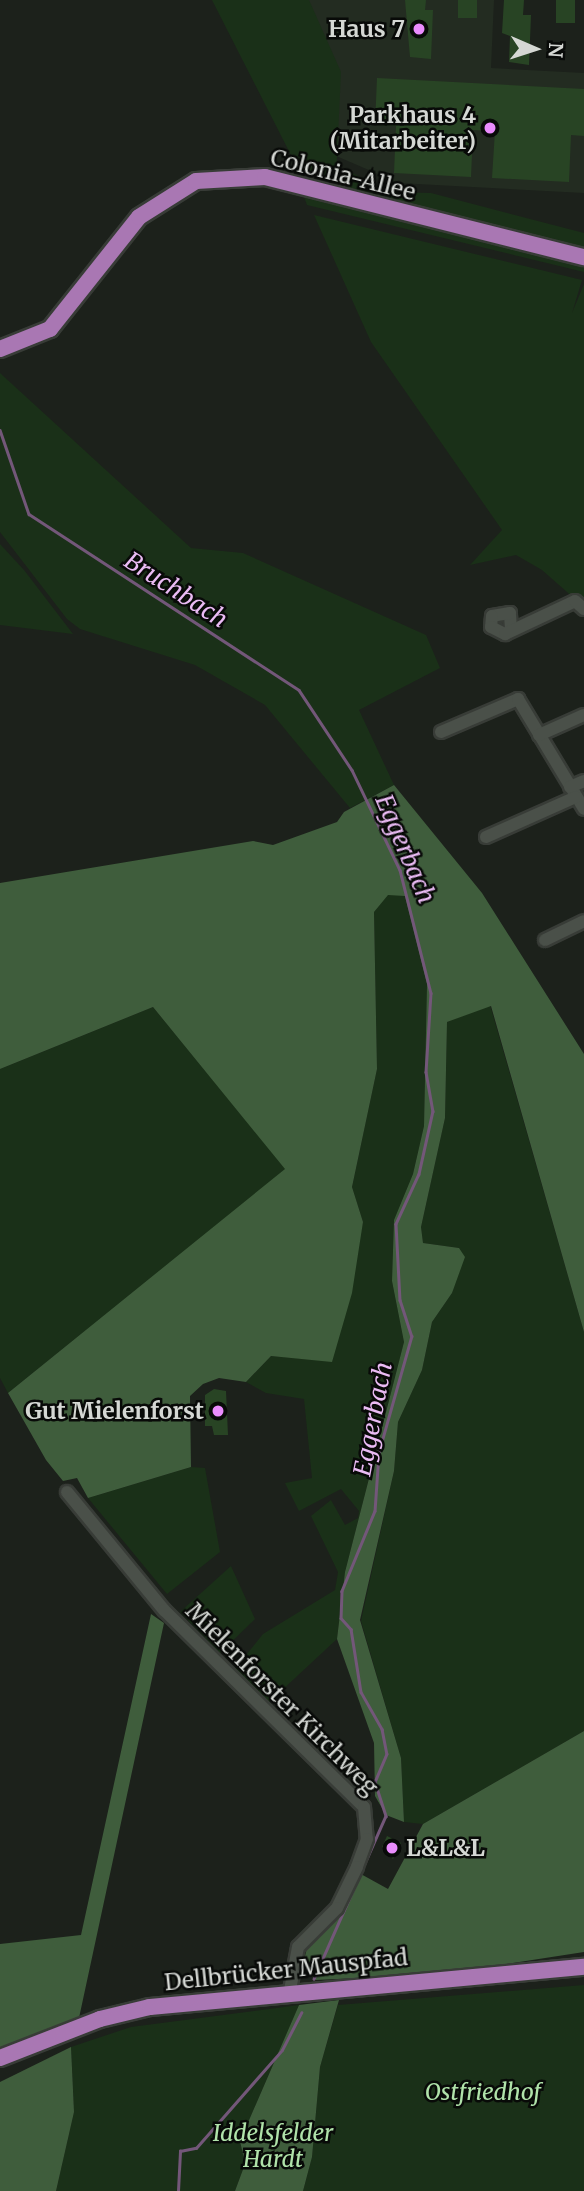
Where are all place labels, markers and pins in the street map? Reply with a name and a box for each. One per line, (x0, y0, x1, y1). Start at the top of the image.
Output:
place label: Haus 7 (328, 15, 405, 43)
marker: Haus 7 (411, 21, 427, 37)
place label: Parkhaus 4 (Mitarbeiter) (330, 101, 476, 155)
marker: Parkhaus 4 (Mitarbeiter) (482, 120, 498, 136)
place label: Gut Mielenforst (25, 1397, 204, 1425)
marker: Gut Mielenforst (210, 1403, 226, 1419)
place label: L&L&L (406, 1834, 485, 1862)
marker: L&L&L (384, 1840, 400, 1856)

